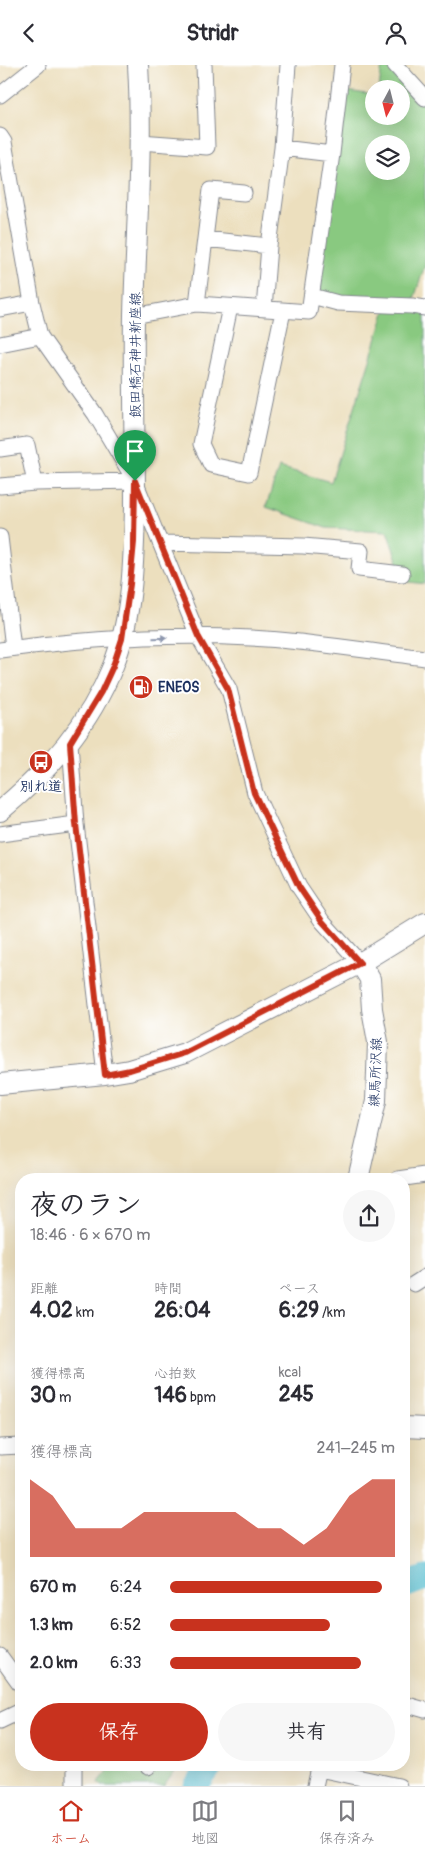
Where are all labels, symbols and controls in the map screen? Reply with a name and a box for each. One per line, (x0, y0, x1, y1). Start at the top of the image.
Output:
icon: back (15, 19, 43, 47)
text: Stridr (186, 19, 239, 47)
icon: person (382, 19, 410, 47)
north arrow (365, 80, 410, 125)
map controls (365, 80, 410, 180)
button: layers (365, 135, 410, 180)
street label: 飯田橋石神井新座線 (127, 292, 144, 418)
pin (114, 430, 156, 481)
icon: arrive (121, 437, 149, 465)
one-way arrow (152, 633, 168, 641)
fuel station icon: ENEOS (128, 674, 154, 700)
place label: ENEOS (158, 679, 199, 696)
bus stop icon: 別れ道 (28, 749, 54, 775)
place label: 別れ道 (20, 778, 62, 795)
street label: 練馬所沢線 (366, 1037, 385, 1107)
text: 夜のラン (30, 1188, 142, 1223)
button: share (343, 1190, 395, 1242)
text: 18:46 · 6 × 670 m (30, 1225, 151, 1245)
text: 距離 (30, 1280, 58, 1297)
text: 時間 (154, 1280, 182, 1297)
text: ペース (279, 1280, 320, 1297)
text: 4.02 (30, 1297, 73, 1324)
text: 26:04 (154, 1297, 210, 1324)
text: 6:29 (279, 1297, 319, 1324)
text: km (73, 1304, 94, 1321)
text: /km (319, 1304, 345, 1321)
text: kcal (279, 1364, 301, 1381)
text: 獲得標高 (30, 1365, 86, 1382)
text: 心拍数 (154, 1365, 196, 1382)
text: 245 (279, 1381, 314, 1408)
text: 30 (30, 1382, 56, 1409)
text: 146 (154, 1382, 187, 1409)
text: m (56, 1389, 72, 1406)
text: bpm (187, 1389, 216, 1406)
text: 241–245 m (317, 1438, 395, 1458)
text: 獲得標高 (30, 1442, 94, 1462)
text: 670 m (30, 1577, 76, 1597)
text: 6:24 (110, 1577, 142, 1597)
text: 1.3 km (30, 1615, 73, 1635)
text: 6:52 (110, 1615, 141, 1635)
text: 2.0 km (30, 1653, 78, 1673)
text: 6:33 (110, 1653, 141, 1673)
button: 保存 (30, 1703, 208, 1761)
button: 共有 (218, 1703, 395, 1761)
tab: ホーム (50, 1797, 91, 1847)
tab: 地図 (191, 1797, 219, 1847)
tab: 保存済み (319, 1797, 375, 1847)

